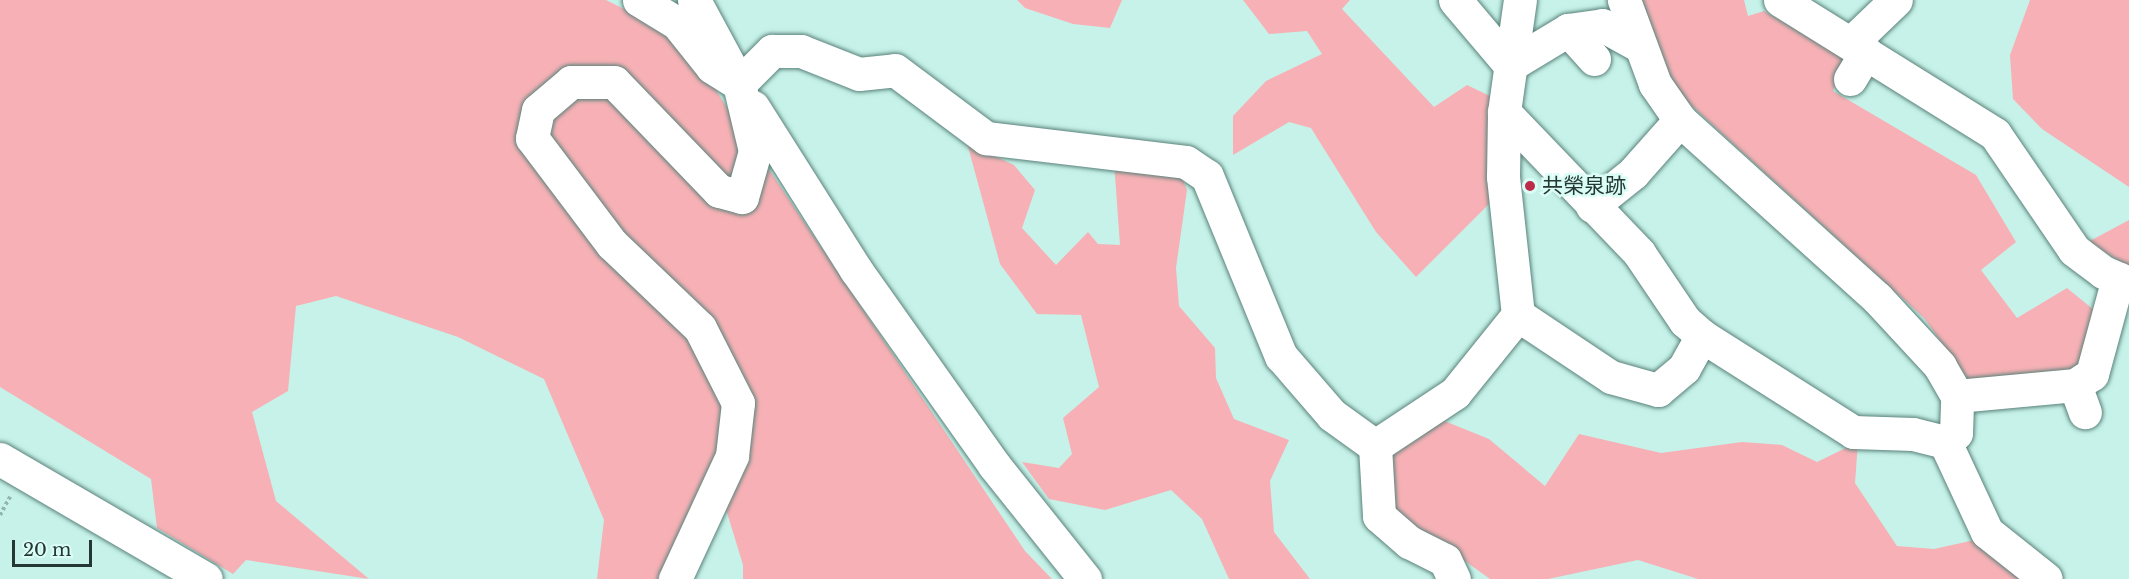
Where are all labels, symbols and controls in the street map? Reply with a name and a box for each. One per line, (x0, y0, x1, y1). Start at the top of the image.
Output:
place label: 共榮泉跡 (1542, 173, 1626, 199)
marker: 共榮泉跡 (1523, 179, 1537, 193)
scale bar (15, 528, 94, 566)
text: 20 m (23, 539, 71, 561)

